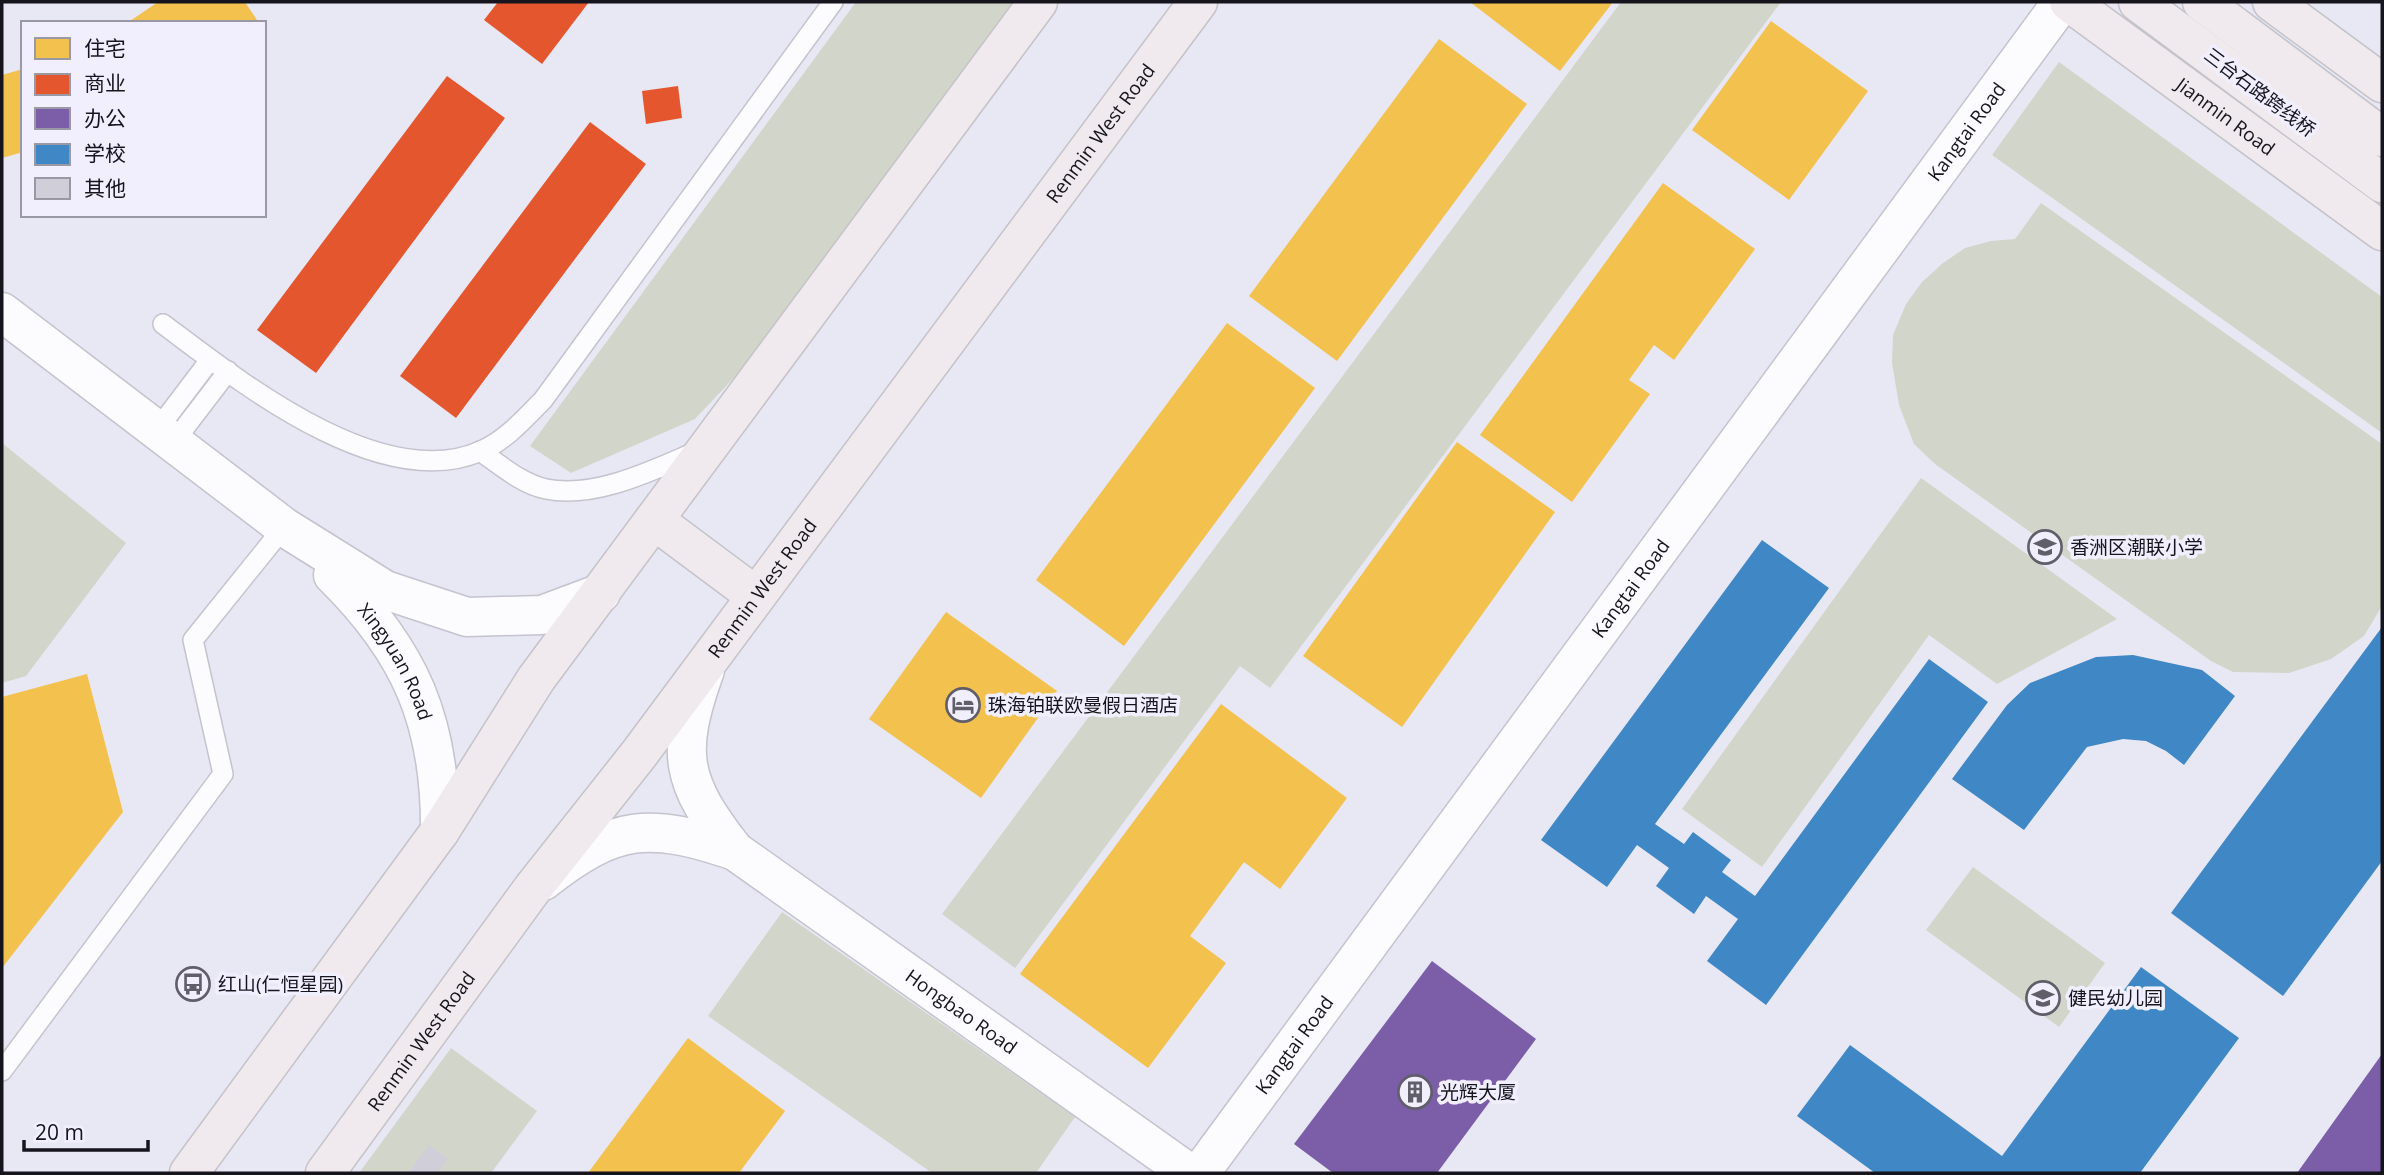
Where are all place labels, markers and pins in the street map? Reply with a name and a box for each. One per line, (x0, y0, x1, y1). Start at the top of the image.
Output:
school or university icon: 香洲区潮联小学 (2026, 528, 2064, 566)
place label: 香洲区潮联小学 (2070, 534, 2203, 560)
hotel icon: 珠海铂联欧曼假日酒店 (944, 686, 982, 724)
place label: 珠海铂联欧曼假日酒店 (988, 692, 1178, 718)
bus stop icon: 红山(仁恒星园) (174, 965, 212, 1003)
place label: 红山(仁恒星园) (218, 971, 343, 997)
school or university icon: 健民幼儿园 (2024, 979, 2062, 1017)
place label: 健民幼儿园 (2068, 985, 2163, 1011)
building icon: 光辉大厦 (1396, 1073, 1434, 1111)
place label: 光辉大厦 (1440, 1079, 1516, 1105)

